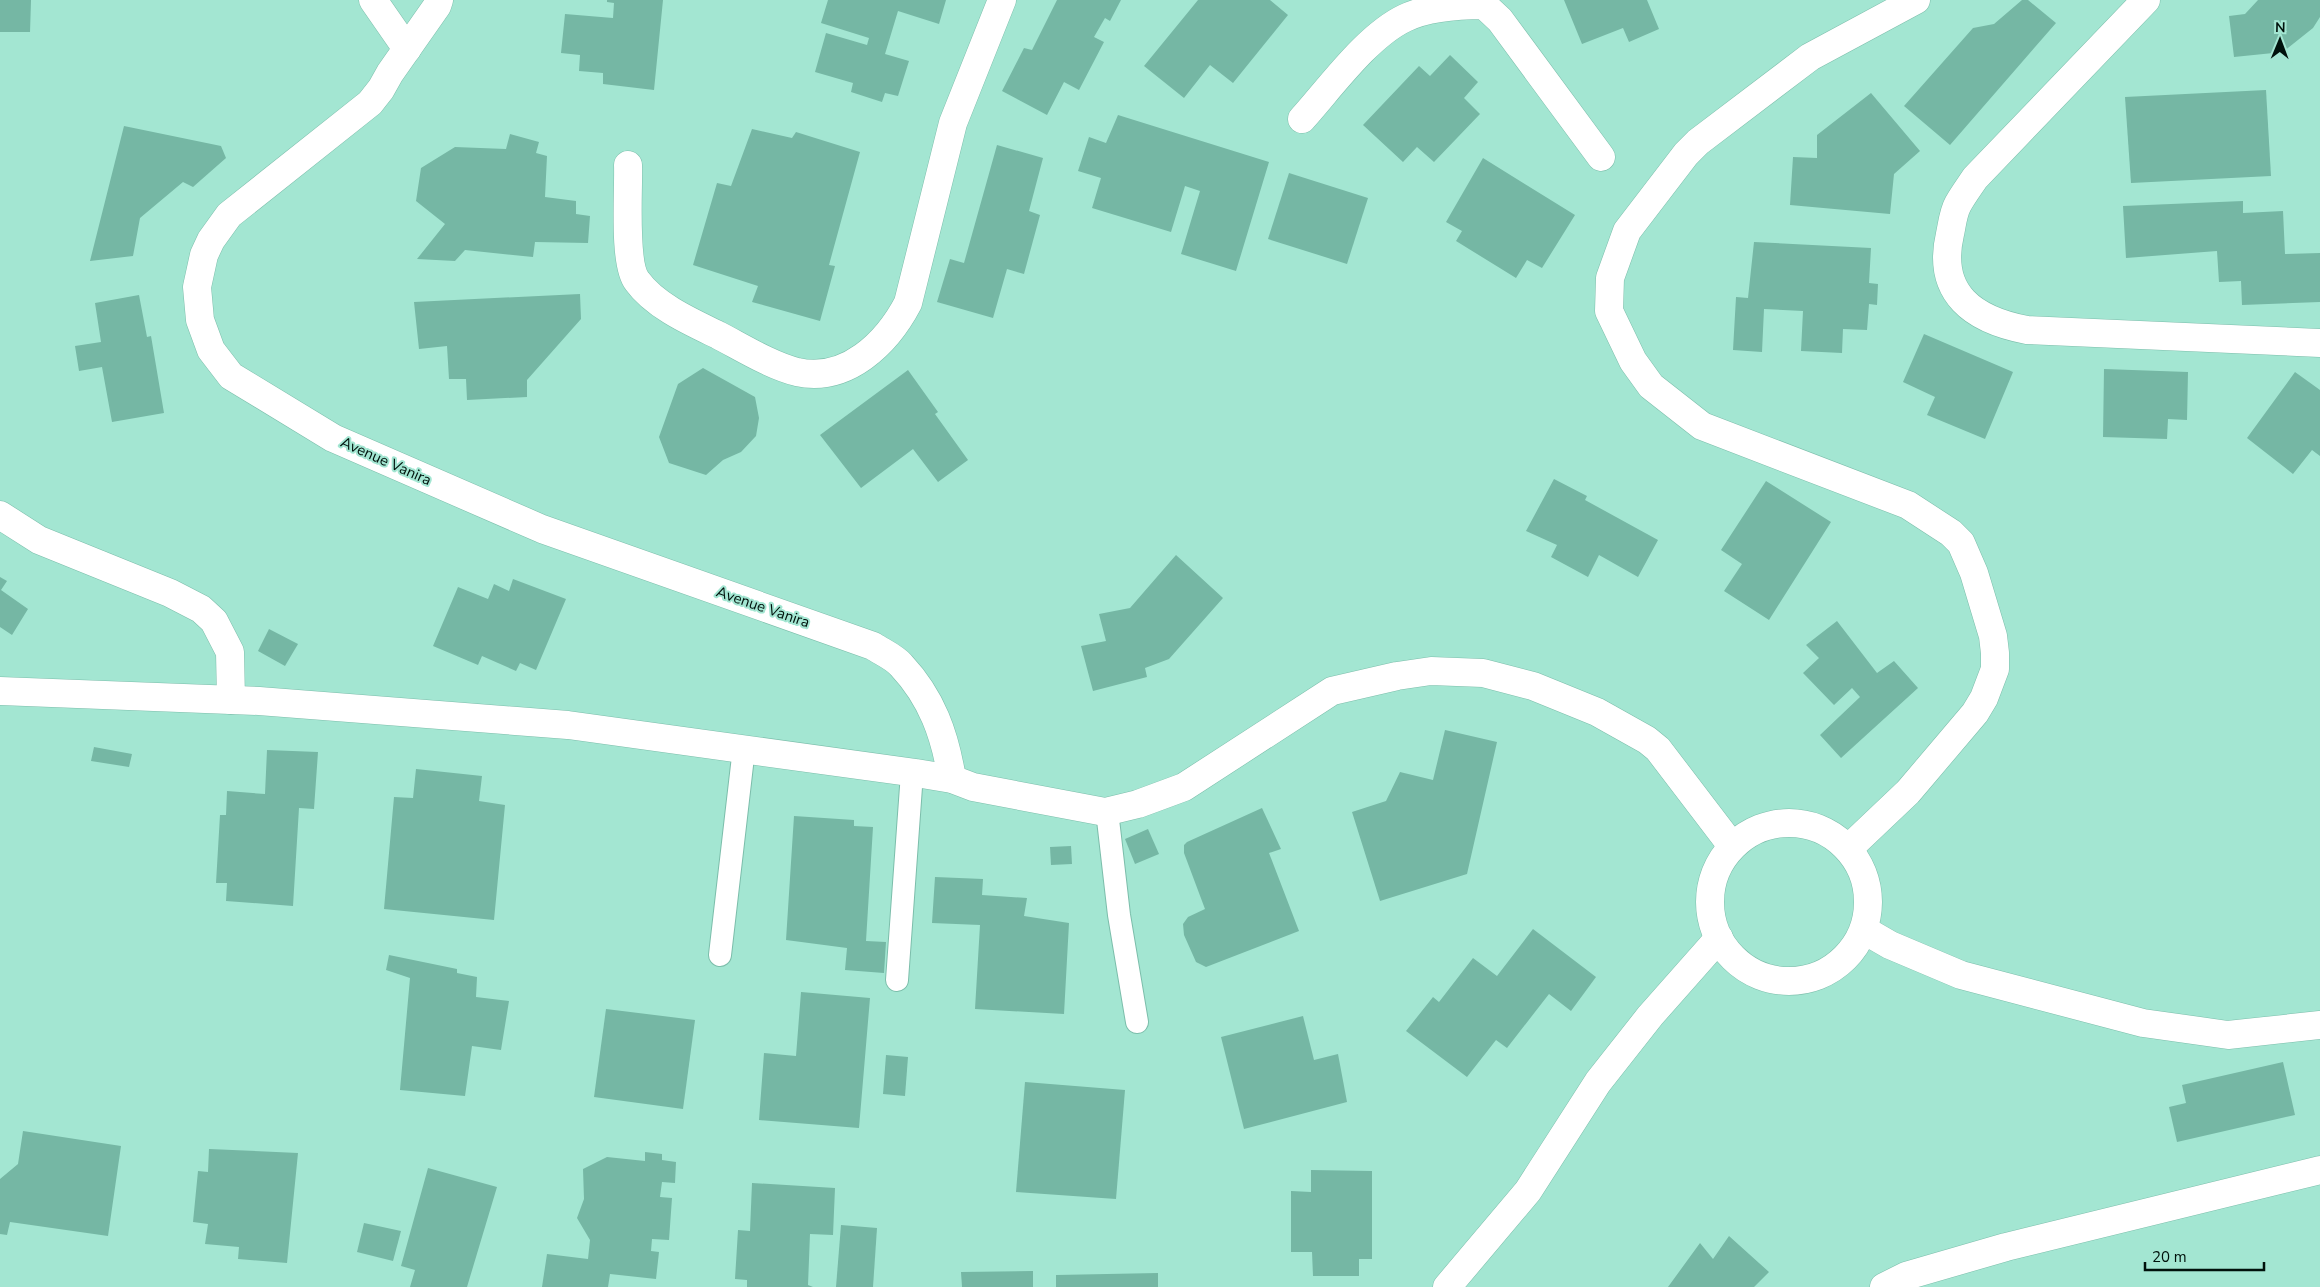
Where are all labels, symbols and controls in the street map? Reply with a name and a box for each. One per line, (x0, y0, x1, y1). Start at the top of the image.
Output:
north arrow (2255, 15, 2305, 65)
text: N (2275, 18, 2286, 37)
street label: Avenue Vanira (337, 432, 435, 490)
street label: Avenue Vanira (714, 582, 812, 632)
scale bar (2145, 1240, 2264, 1272)
text: 20 m (2152, 1247, 2187, 1267)

